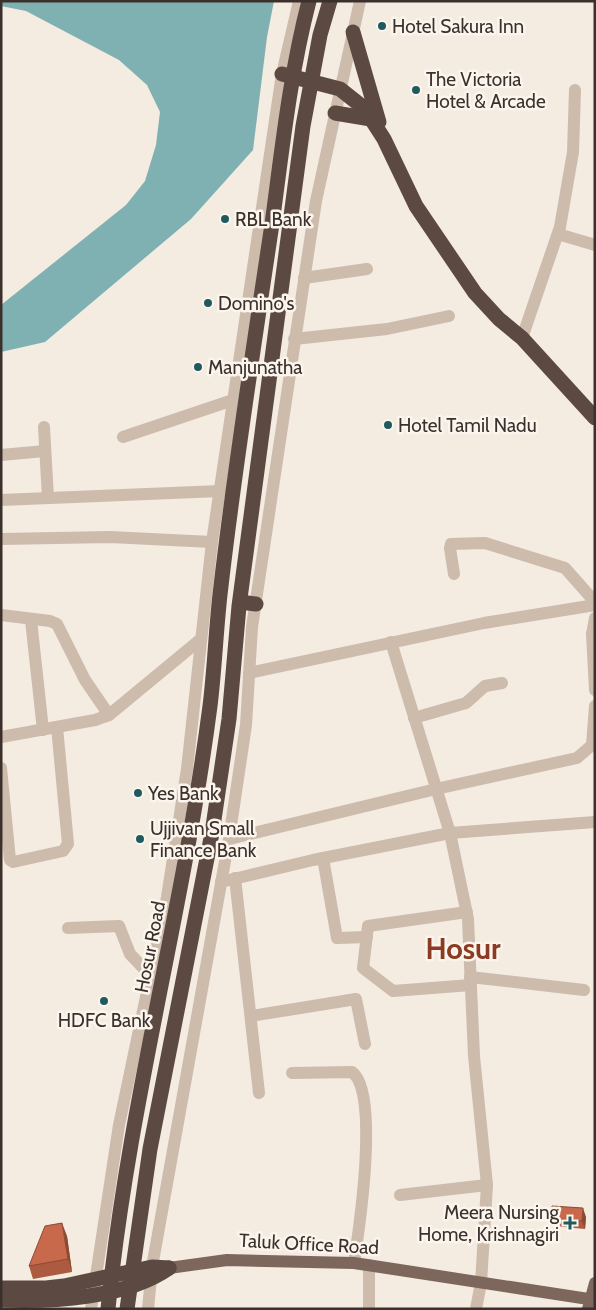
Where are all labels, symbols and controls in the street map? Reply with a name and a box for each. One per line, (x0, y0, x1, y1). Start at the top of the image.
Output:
place label: Hotel Sakura Inn (392, 15, 524, 38)
marker: Hotel Sakura Inn (376, 20, 388, 32)
place label: The Victoria Hotel & Arcade (426, 68, 546, 113)
marker: The Victoria Hotel & Arcade (410, 84, 422, 96)
place label: RBL Bank (235, 208, 312, 231)
marker: RBL Bank (219, 213, 231, 225)
place label: Domino's (218, 292, 295, 315)
marker: Domino's (202, 297, 214, 309)
place label: Manjunatha (208, 356, 302, 379)
marker: Manjunatha (192, 361, 204, 373)
place label: Hotel Tamil Nadu (398, 414, 537, 437)
marker: Hotel Tamil Nadu (382, 419, 394, 431)
place label: Yes Bank (147, 782, 219, 805)
marker: Yes Bank (132, 787, 144, 799)
place label: Ujjivan Small Finance Bank (150, 817, 257, 862)
marker: Ujjivan Small Finance Bank (134, 833, 146, 845)
street label: Hosur Road (130, 899, 170, 995)
district label: Hosur (425, 931, 501, 966)
marker: HDFC Bank (98, 995, 110, 1007)
place label: HDFC Bank (58, 1009, 151, 1032)
place label: Meera Nursing Home, Krishnagiri (418, 1201, 560, 1246)
marker: Meera Nursing Home, Krishnagiri (563, 1216, 577, 1230)
street label: Taluk Office Road (238, 1229, 380, 1259)

